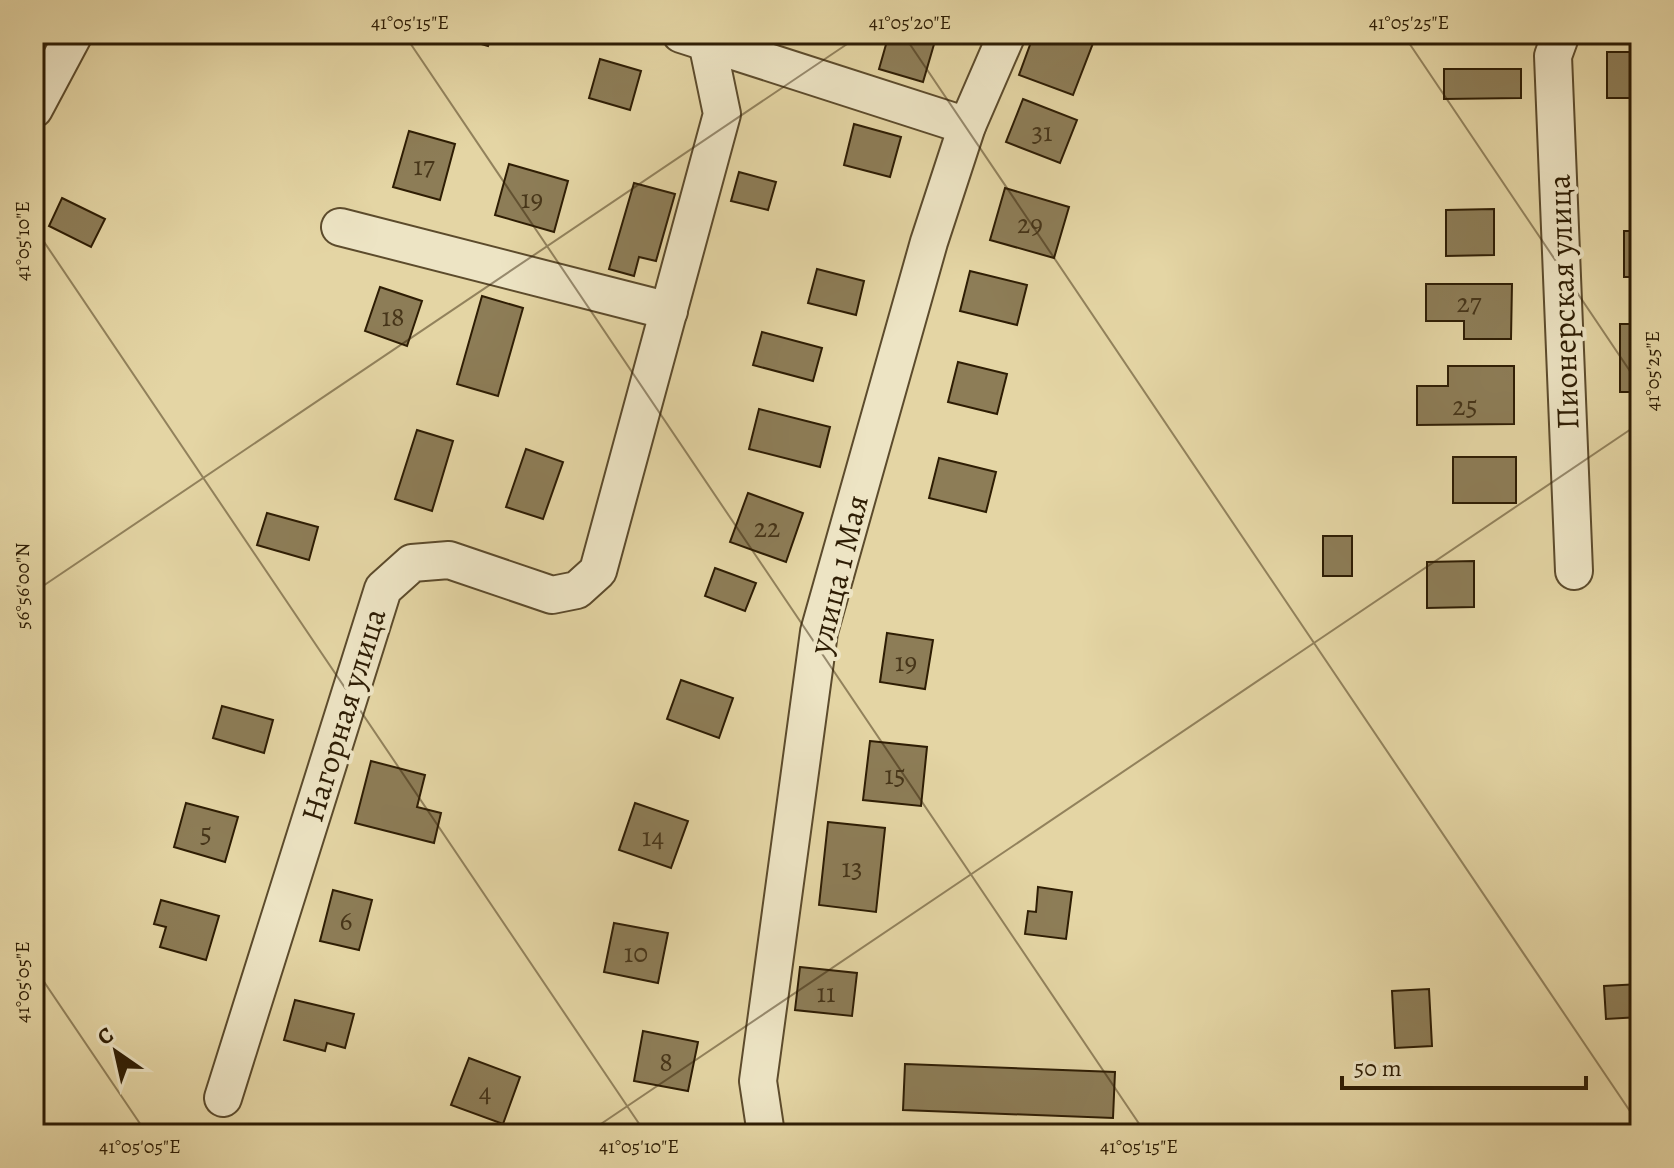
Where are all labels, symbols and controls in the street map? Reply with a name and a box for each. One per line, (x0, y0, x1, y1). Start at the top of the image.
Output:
text: 41°05'15"E (371, 9, 449, 36)
text: 41°05'20"E (869, 9, 951, 36)
text: 41°05'25"E (1369, 9, 1449, 36)
house number: 31 (1031, 113, 1053, 151)
house number: 17 (413, 147, 435, 185)
street label: Пионерская улица (1537, 173, 1589, 430)
house number: 19 (521, 180, 543, 218)
text: 41°05'10"E (9, 201, 36, 281)
house number: 29 (1017, 205, 1043, 243)
house number: 27 (1456, 284, 1482, 322)
house number: 18 (381, 298, 405, 336)
text: 41°05'25"E (1639, 331, 1666, 411)
house number: 25 (1452, 387, 1478, 425)
street label: улица 1 Мая (797, 490, 879, 659)
house number: 22 (754, 509, 780, 547)
text: 56°56'00"N (9, 543, 36, 629)
street label: Нагорная улица (290, 602, 396, 827)
house number: 19 (895, 643, 917, 681)
house number: 15 (884, 756, 906, 794)
house number: 5 (200, 814, 212, 852)
house number: 14 (642, 818, 664, 856)
house number: 13 (841, 849, 863, 887)
house number: 6 (340, 902, 353, 940)
house number: 10 (624, 934, 648, 972)
text: 41°05'05"E (9, 941, 36, 1023)
house number: 11 (816, 974, 836, 1012)
north arrow (76, 1012, 156, 1092)
text: С (91, 1020, 119, 1052)
scale bar (1342, 1040, 1586, 1090)
house number: 8 (659, 1043, 673, 1081)
text: 50 m (1354, 1052, 1402, 1084)
house number: 4 (479, 1073, 491, 1111)
text: 41°05'05"E (99, 1133, 181, 1160)
text: 41°05'10"E (599, 1133, 679, 1160)
text: 41°05'15"E (1100, 1133, 1178, 1160)

